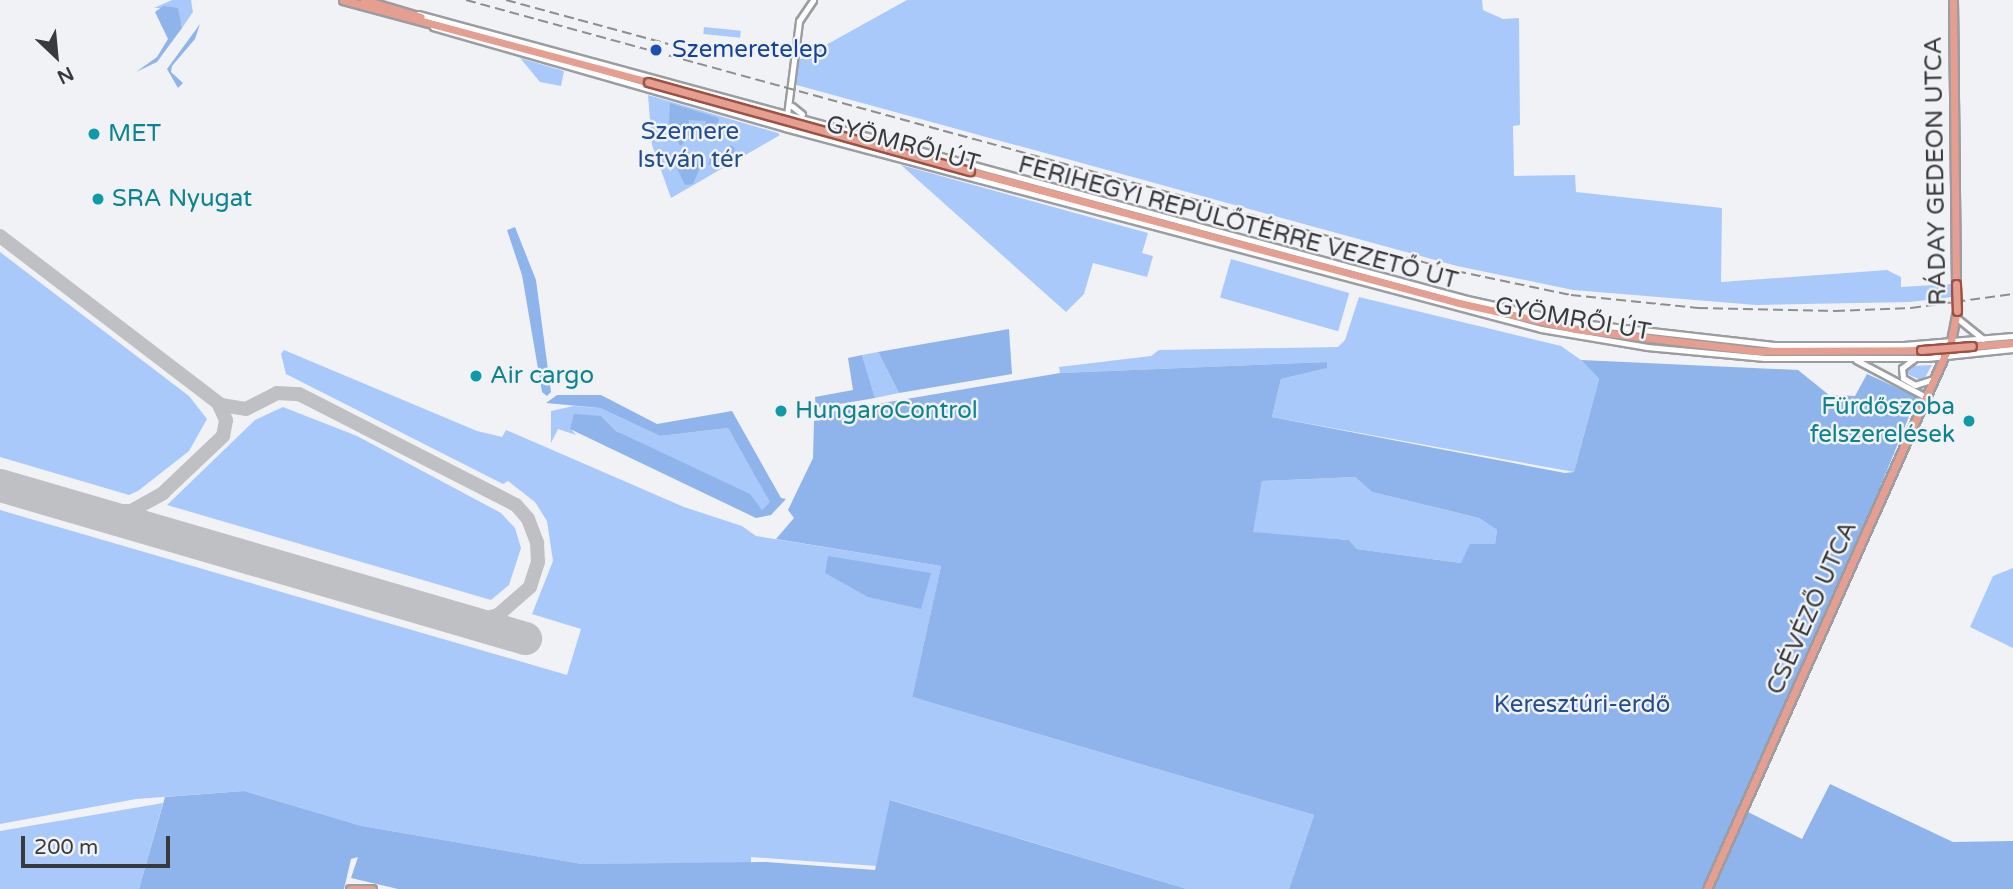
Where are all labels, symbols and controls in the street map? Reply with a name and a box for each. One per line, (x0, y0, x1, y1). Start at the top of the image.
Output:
north arrow (21, 21, 91, 91)
place label: Szemeretelep (672, 36, 828, 64)
street label: RÁDAY GEDEON UTCA (1919, 36, 1953, 306)
marker: Szemeretelep (646, 40, 666, 60)
text: N (54, 62, 77, 88)
street label: GYÖMRŐI ÚT (823, 110, 983, 178)
park label: Szemere István tér (637, 118, 743, 174)
place label: MET (108, 120, 161, 148)
marker: MET (86, 126, 102, 142)
street label: FERIHEGYI REPÜLŐTÉRRE VEZETŐ ÚT (1015, 150, 1461, 296)
place label: SRA Nyugat (112, 185, 252, 213)
marker: SRA Nyugat (90, 191, 106, 207)
street label: GYÖMRŐI ÚT (1493, 291, 1653, 347)
place label: Air cargo (490, 362, 594, 390)
marker: Air cargo (468, 368, 484, 384)
place label: Fürdőszoba felszerelések (1810, 393, 1955, 449)
place label: HungaroControl (795, 397, 978, 425)
marker: HungaroControl (773, 403, 789, 419)
marker: Fürdőszoba felszerelések (1961, 413, 1977, 429)
street label: CSÉVÉZŐ UTCA (1761, 517, 1863, 699)
park label: Keresztúri-erdő (1494, 691, 1670, 719)
scale bar (24, 822, 173, 866)
text: 200 m (34, 835, 98, 860)

